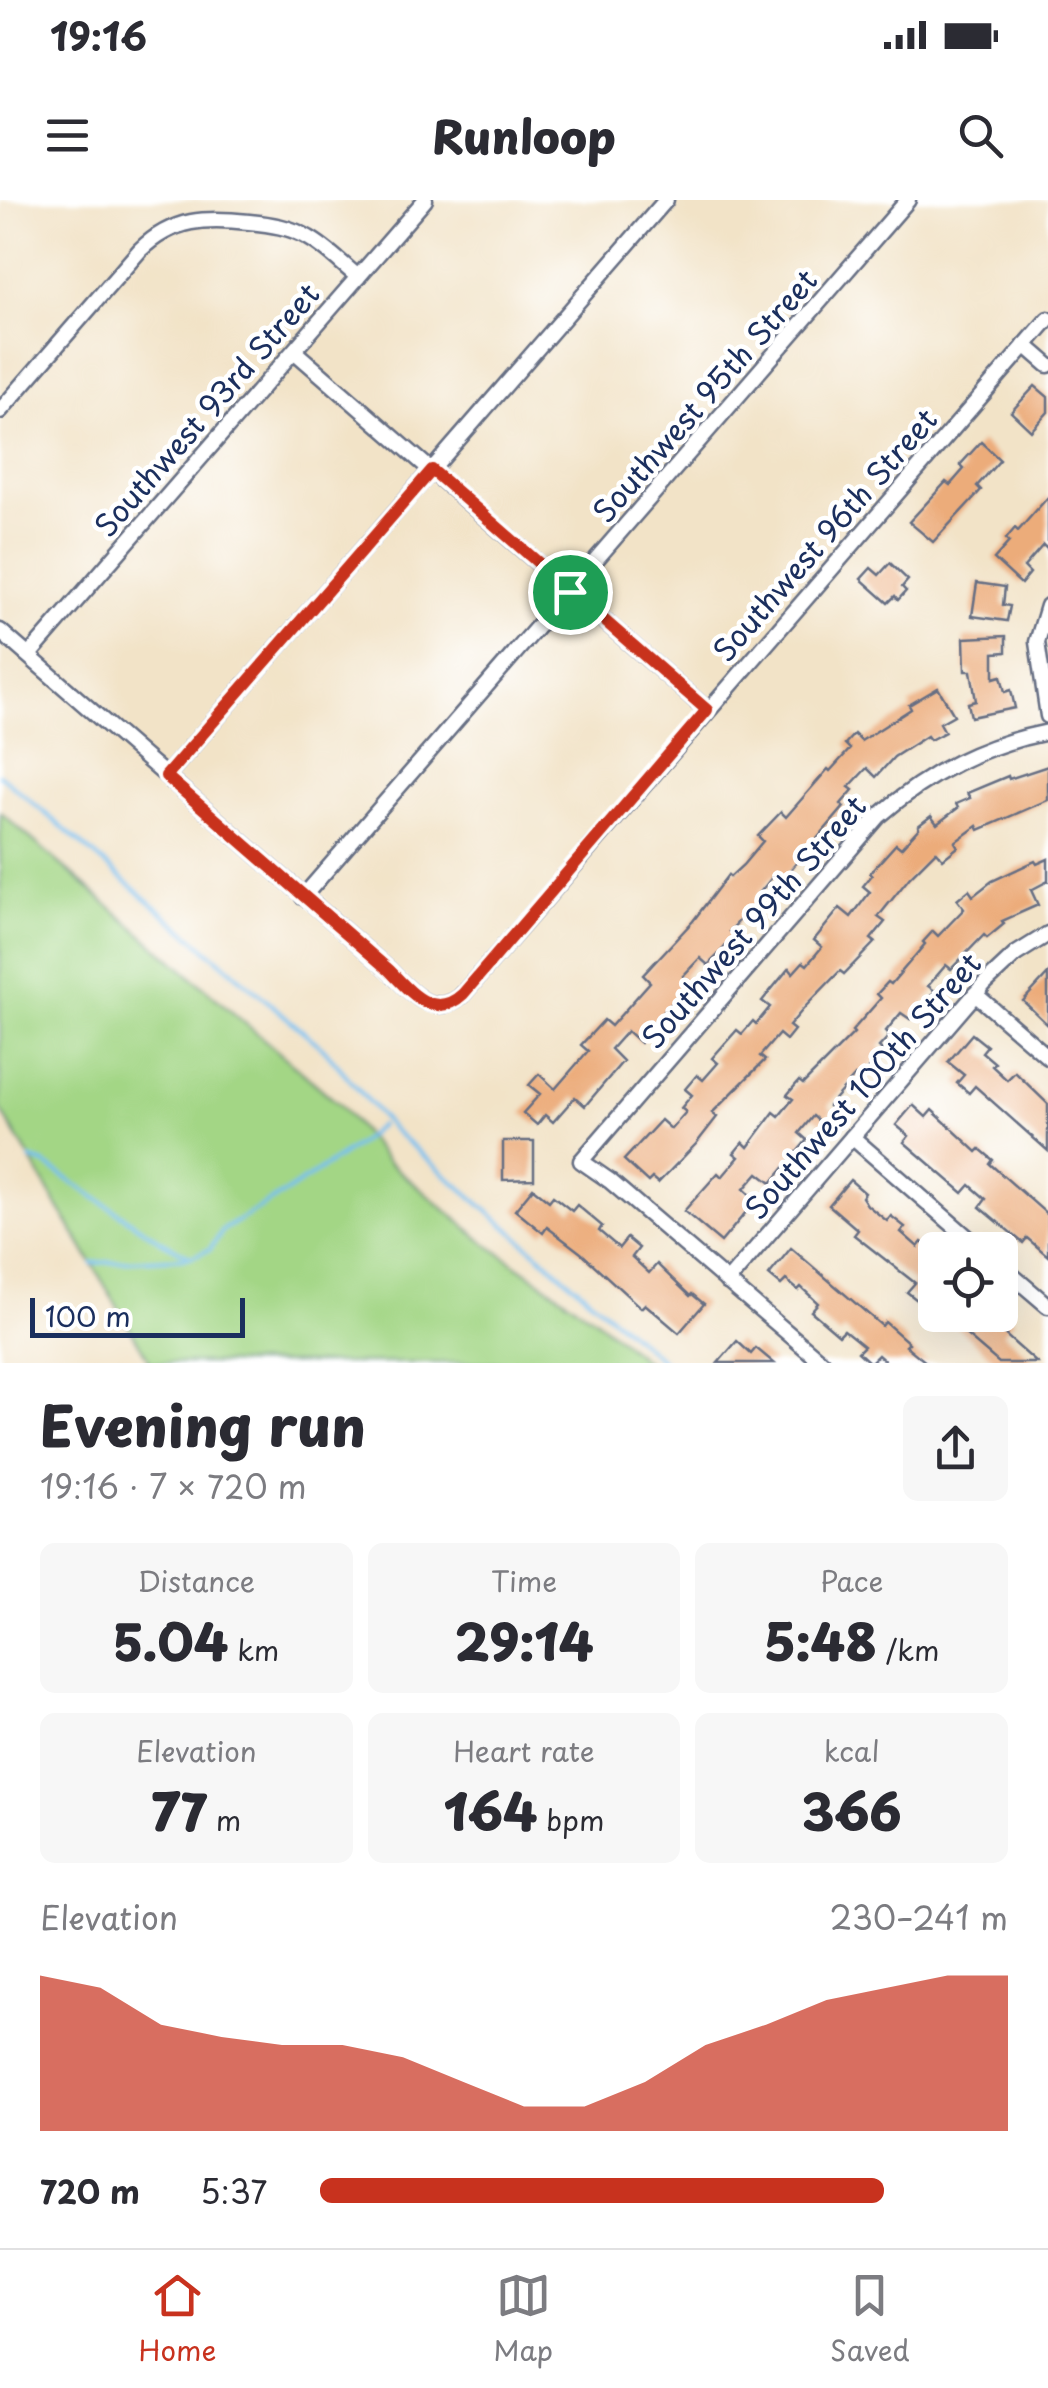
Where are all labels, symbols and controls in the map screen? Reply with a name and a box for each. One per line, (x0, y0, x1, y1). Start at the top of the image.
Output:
text: 19:16 (50, 7, 147, 64)
text: Runloop (432, 101, 616, 169)
icon: menu (40, 108, 95, 163)
icon: search (953, 108, 1008, 163)
street label: Southwest 95th Street (581, 258, 827, 532)
street label: Southwest 93rd Street (83, 272, 329, 546)
street label: Southwest 96th Street (701, 398, 947, 670)
pin (528, 550, 613, 635)
icon: arrive (543, 565, 598, 620)
street label: Southwest 99th Street (630, 785, 876, 1057)
street label: Southwest 100th Street (733, 942, 991, 1228)
map controls (918, 1232, 1018, 1332)
button: locate (918, 1232, 1018, 1332)
scale bar (30, 1293, 245, 1338)
text: 100 m (45, 1294, 131, 1337)
text: Evening run (40, 1383, 366, 1466)
button: share (903, 1396, 1008, 1501)
text: 19:16 · 7 × 720 m (40, 1462, 307, 1510)
text: Distance (138, 1559, 255, 1602)
text: Time (491, 1559, 557, 1602)
text: Pace (820, 1559, 883, 1602)
text: 5.04 (113, 1602, 228, 1678)
text: 29:14 (455, 1602, 593, 1678)
text: 5:48 (764, 1602, 877, 1678)
text: km (228, 1628, 279, 1671)
text: /km (877, 1628, 939, 1671)
text: Elevation (136, 1729, 257, 1772)
text: Heart rate (453, 1729, 595, 1772)
text: kcal (824, 1729, 880, 1772)
text: 77 (151, 1772, 207, 1848)
text: 164 (444, 1772, 537, 1848)
text: 366 (802, 1772, 902, 1848)
text: m (207, 1798, 241, 1841)
text: bpm (537, 1798, 604, 1841)
text: Elevation (40, 1893, 178, 1941)
text: 230–241 m (829, 1893, 1008, 1941)
text: 720 m (40, 2167, 140, 2215)
text: 5:37 (200, 2167, 267, 2215)
tab: Home (138, 2268, 216, 2371)
tab: Map (493, 2268, 553, 2371)
tab: Saved (830, 2268, 910, 2371)

